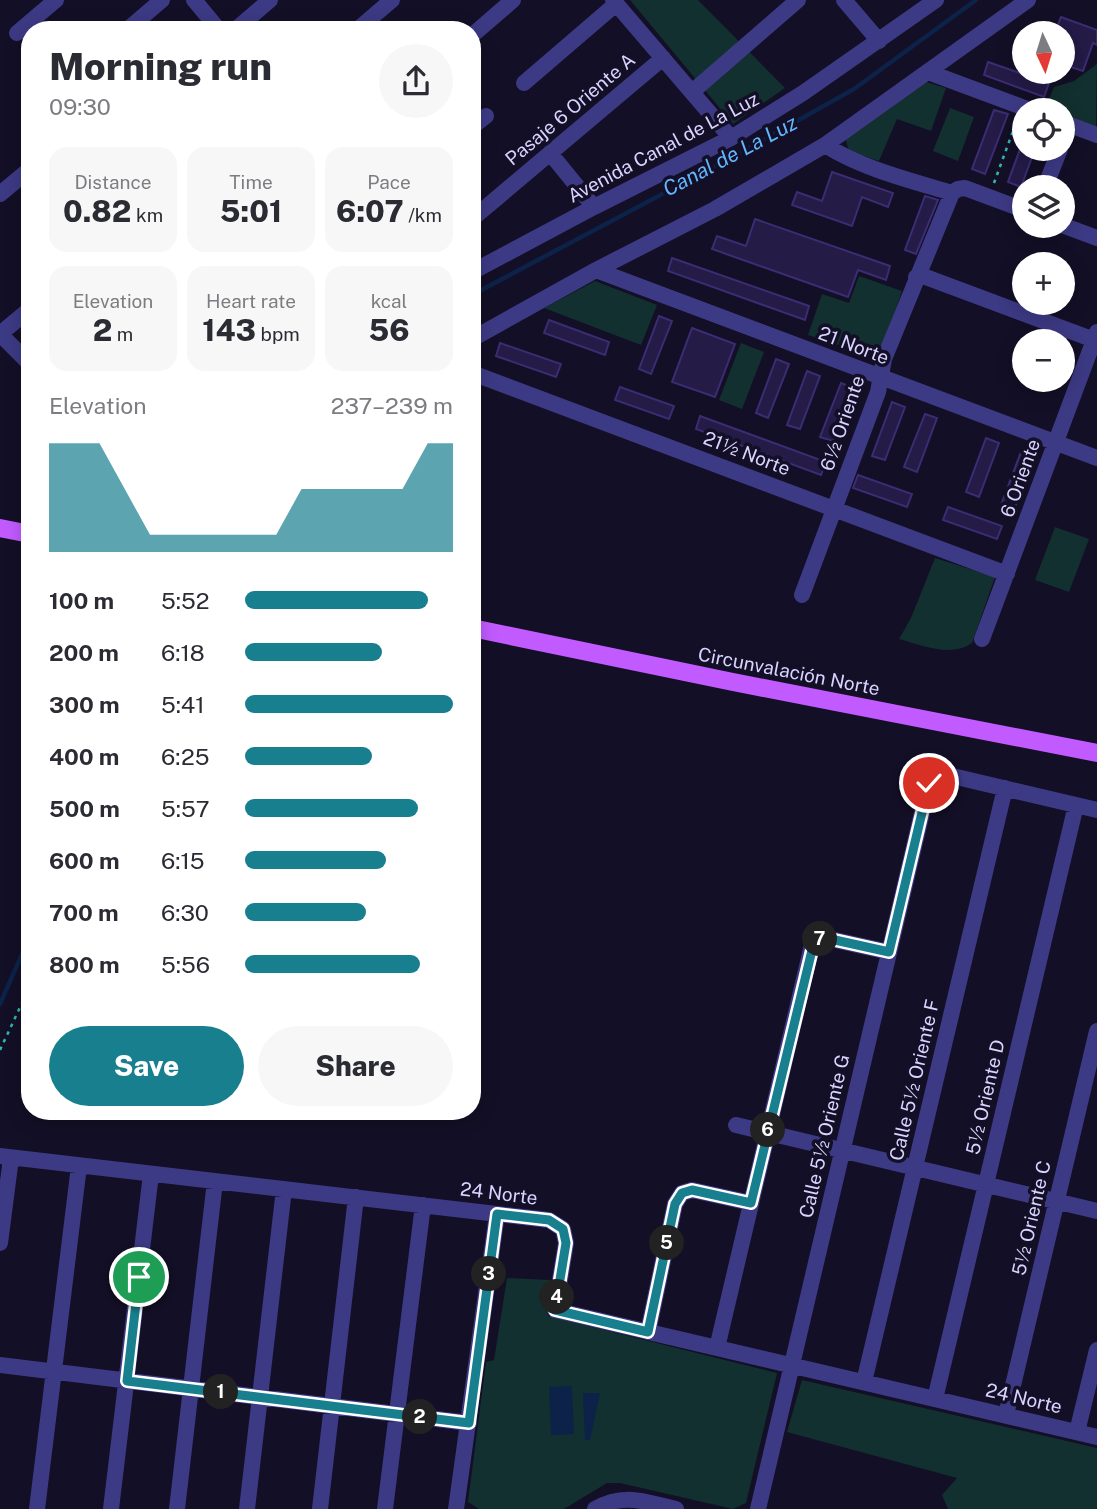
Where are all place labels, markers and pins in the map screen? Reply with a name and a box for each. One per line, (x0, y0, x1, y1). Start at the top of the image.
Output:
pin (899, 753, 959, 813)
pin: 7 (802, 922, 838, 956)
pin: 6 (750, 1112, 786, 1148)
pin: 5 (650, 1226, 684, 1260)
pin (109, 1247, 169, 1307)
pin: 3 (472, 1256, 506, 1292)
pin: 4 (540, 1280, 574, 1314)
pin: 1 (204, 1374, 238, 1410)
pin: 2 (402, 1400, 438, 1434)

